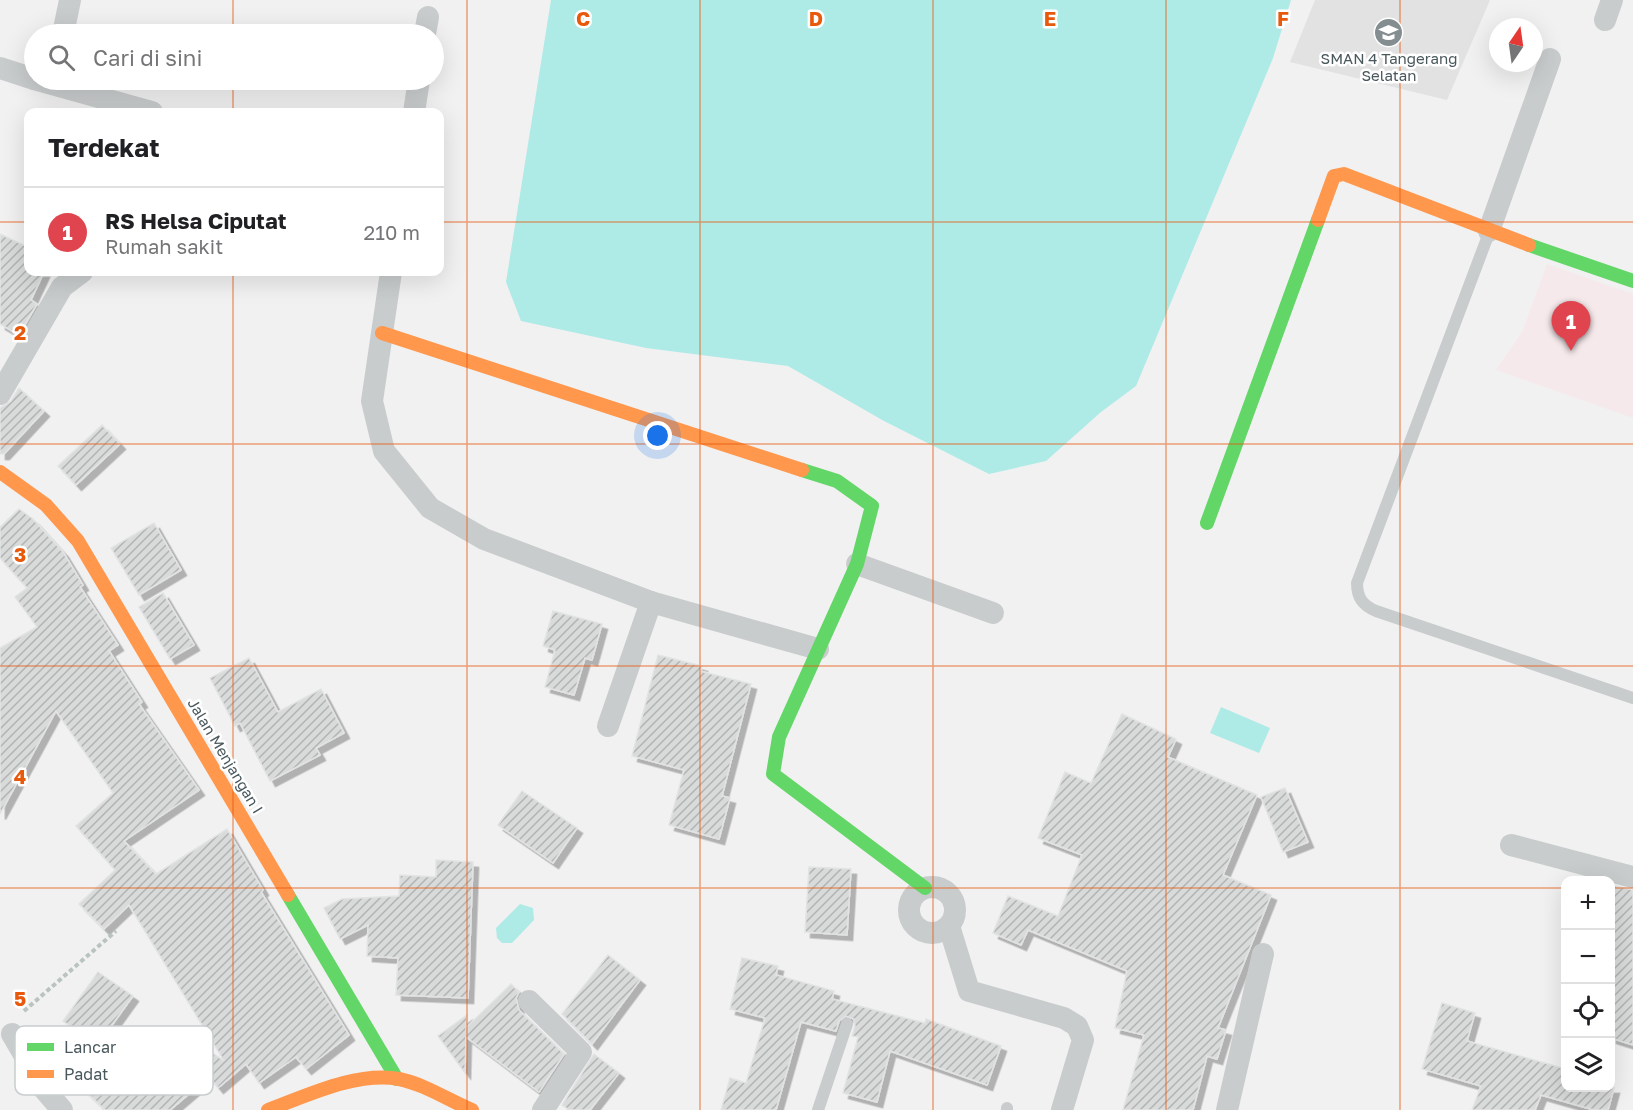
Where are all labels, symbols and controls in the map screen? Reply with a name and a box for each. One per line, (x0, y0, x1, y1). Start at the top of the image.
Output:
text: C (576, 6, 590, 30)
text: D (809, 6, 823, 30)
text: E (1044, 6, 1056, 30)
text: F (1277, 6, 1289, 30)
school or university icon: SMAN 4 Tangerang Selatan (1373, 16, 1405, 48)
north arrow (1489, 18, 1543, 72)
search box (24, 24, 444, 90)
icon: search (45, 41, 78, 74)
text: Cari di sini (93, 44, 202, 71)
place label: SMAN 4 Tangerang Selatan (1321, 49, 1457, 84)
text: Terdekat (48, 132, 160, 163)
text: RS Helsa Ciputat (105, 207, 286, 234)
text: 1 (62, 220, 73, 244)
text: 210 m (364, 220, 420, 244)
text: Rumah sakit (105, 234, 223, 258)
pin: 1 (1552, 302, 1590, 351)
text: 2 (14, 320, 26, 344)
your location (643, 421, 672, 450)
text: 3 (14, 542, 26, 566)
street label: Jalan Menjangan I (184, 695, 267, 816)
text: 4 (14, 764, 26, 788)
map controls (1561, 876, 1615, 1092)
button: + (1561, 876, 1615, 930)
button: − (1561, 930, 1615, 984)
button: locate (1561, 984, 1615, 1038)
text: 5 (14, 986, 26, 1010)
legend (15, 1026, 213, 1095)
text: Lancar (64, 1037, 116, 1057)
button: layers (1561, 1038, 1615, 1092)
text: Padat (64, 1064, 108, 1084)

